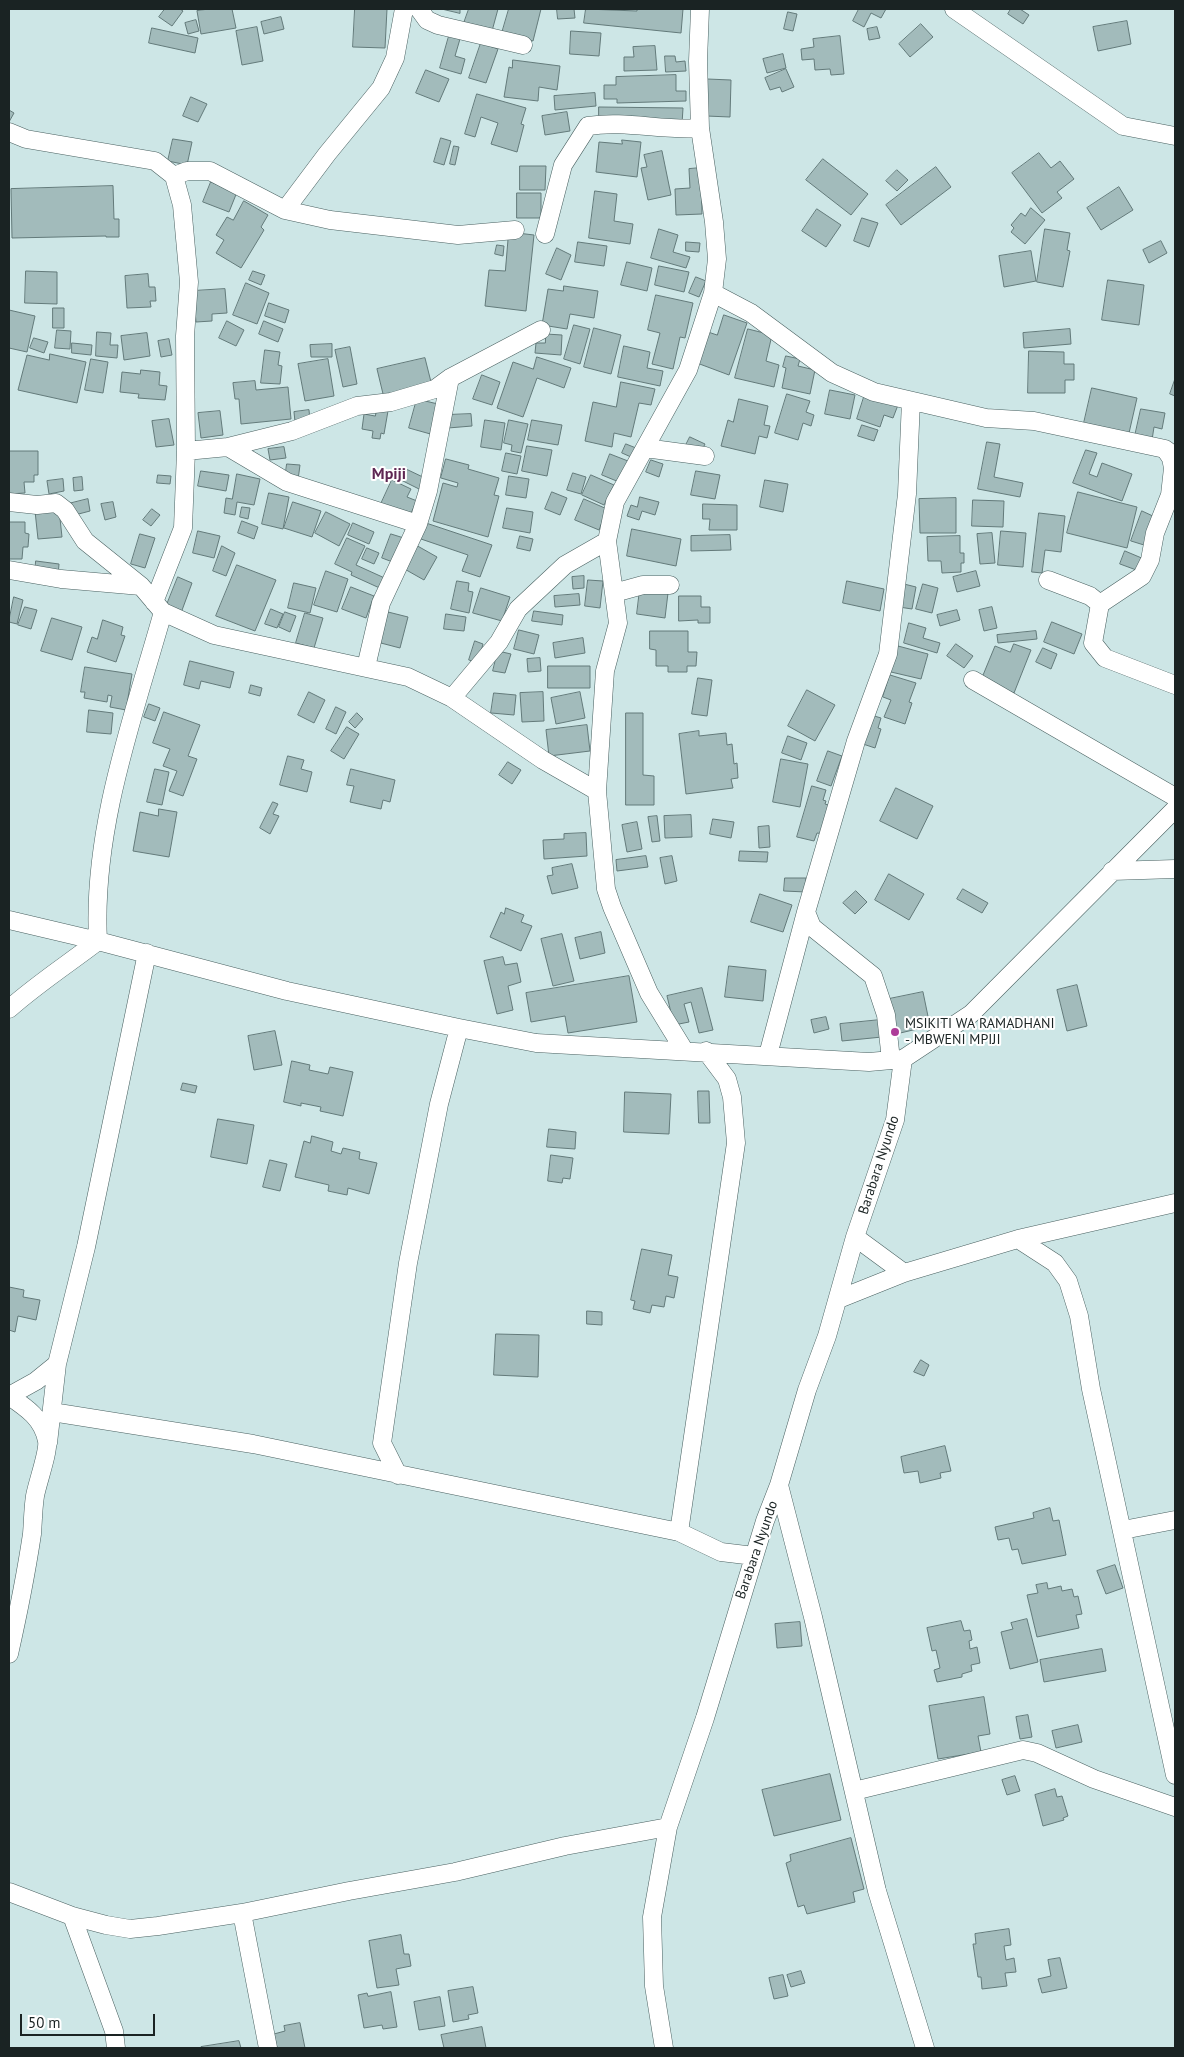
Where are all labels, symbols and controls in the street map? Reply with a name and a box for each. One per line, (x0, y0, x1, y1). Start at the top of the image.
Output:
district label: Mpiji (372, 464, 406, 484)
place label: MSIKITI WA RAMADHANI - MBWENI MPIJI (905, 1016, 1055, 1048)
marker: MSIKITI WA RAMADHANI - MBWENI MPIJI (889, 1026, 901, 1038)
street label: Barabara Nyundo (855, 1113, 903, 1217)
street label: Barabara Nyundo (732, 1499, 782, 1601)
scale bar (22, 2004, 158, 2036)
text: 50 m (28, 2013, 61, 2032)

